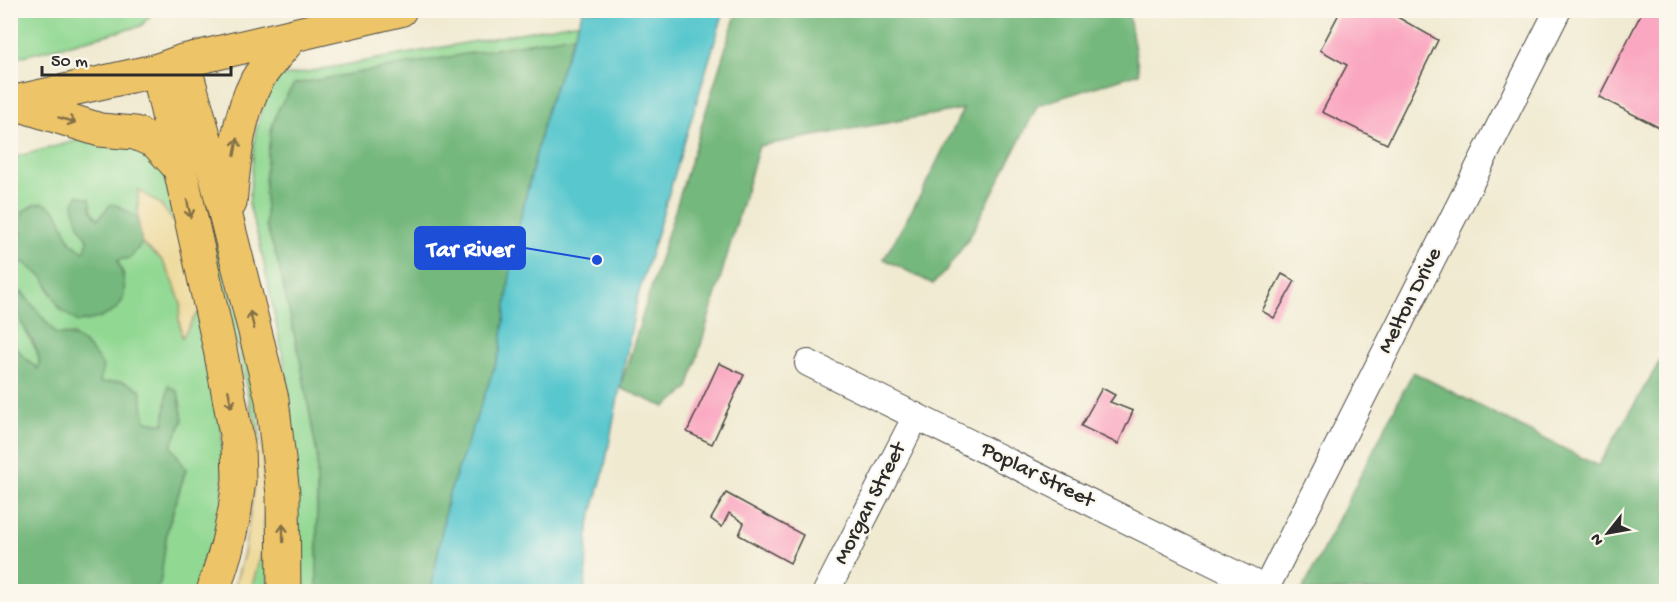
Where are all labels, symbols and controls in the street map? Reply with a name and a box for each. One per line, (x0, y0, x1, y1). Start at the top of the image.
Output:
scale bar (42, 39, 231, 77)
text: 50 m (51, 52, 88, 73)
one-way arrow (57, 115, 76, 126)
one-way arrow (231, 138, 242, 157)
one-way arrow (183, 199, 195, 218)
callout: Tar River (415, 227, 525, 269)
text: Tar River (425, 237, 515, 266)
street label: Melton Drive (1373, 243, 1449, 358)
one-way arrow (245, 311, 257, 330)
one-way arrow (225, 389, 236, 409)
street label: Morgan Street (829, 437, 914, 569)
street label: Poplar Street (975, 437, 1100, 516)
north arrow (1578, 503, 1638, 563)
one-way arrow (278, 524, 289, 544)
text: N (1587, 529, 1609, 548)

